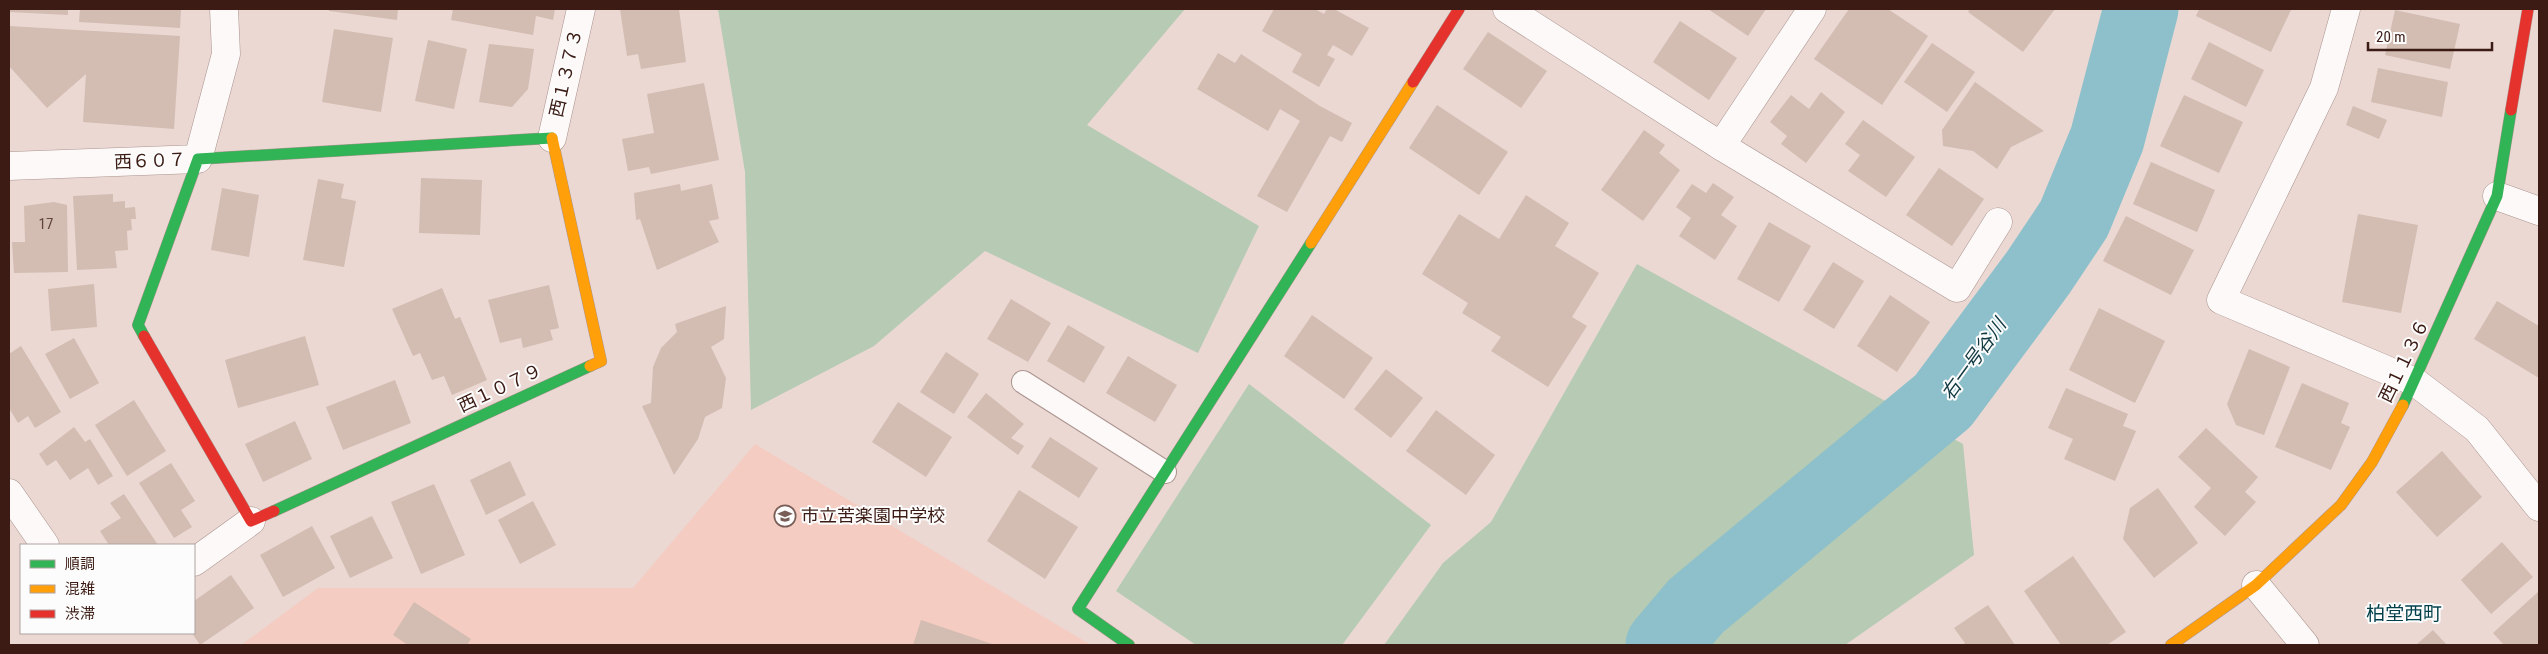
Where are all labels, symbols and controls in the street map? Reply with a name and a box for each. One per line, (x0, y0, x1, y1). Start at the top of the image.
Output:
scale bar (2368, 20, 2492, 52)
street label: 西１３７３ (545, 27, 586, 119)
text: 20 m (2376, 28, 2406, 46)
street label: 西６０７ (114, 149, 186, 172)
house number: 17 (39, 215, 53, 233)
water label: 右一号谷川 (1936, 312, 2012, 404)
street label: 西１１３６ (2374, 316, 2433, 406)
street label: 西１０７９ (455, 359, 545, 416)
school or university icon: 市立苦楽園中学校 (773, 504, 797, 528)
place label: 市立苦楽園中学校 (801, 505, 945, 526)
legend (20, 544, 195, 634)
text: 順調 (65, 555, 95, 573)
text: 混雑 (65, 580, 95, 598)
district label: 柏堂西町 (2366, 602, 2442, 625)
text: 渋滞 (65, 605, 95, 623)

